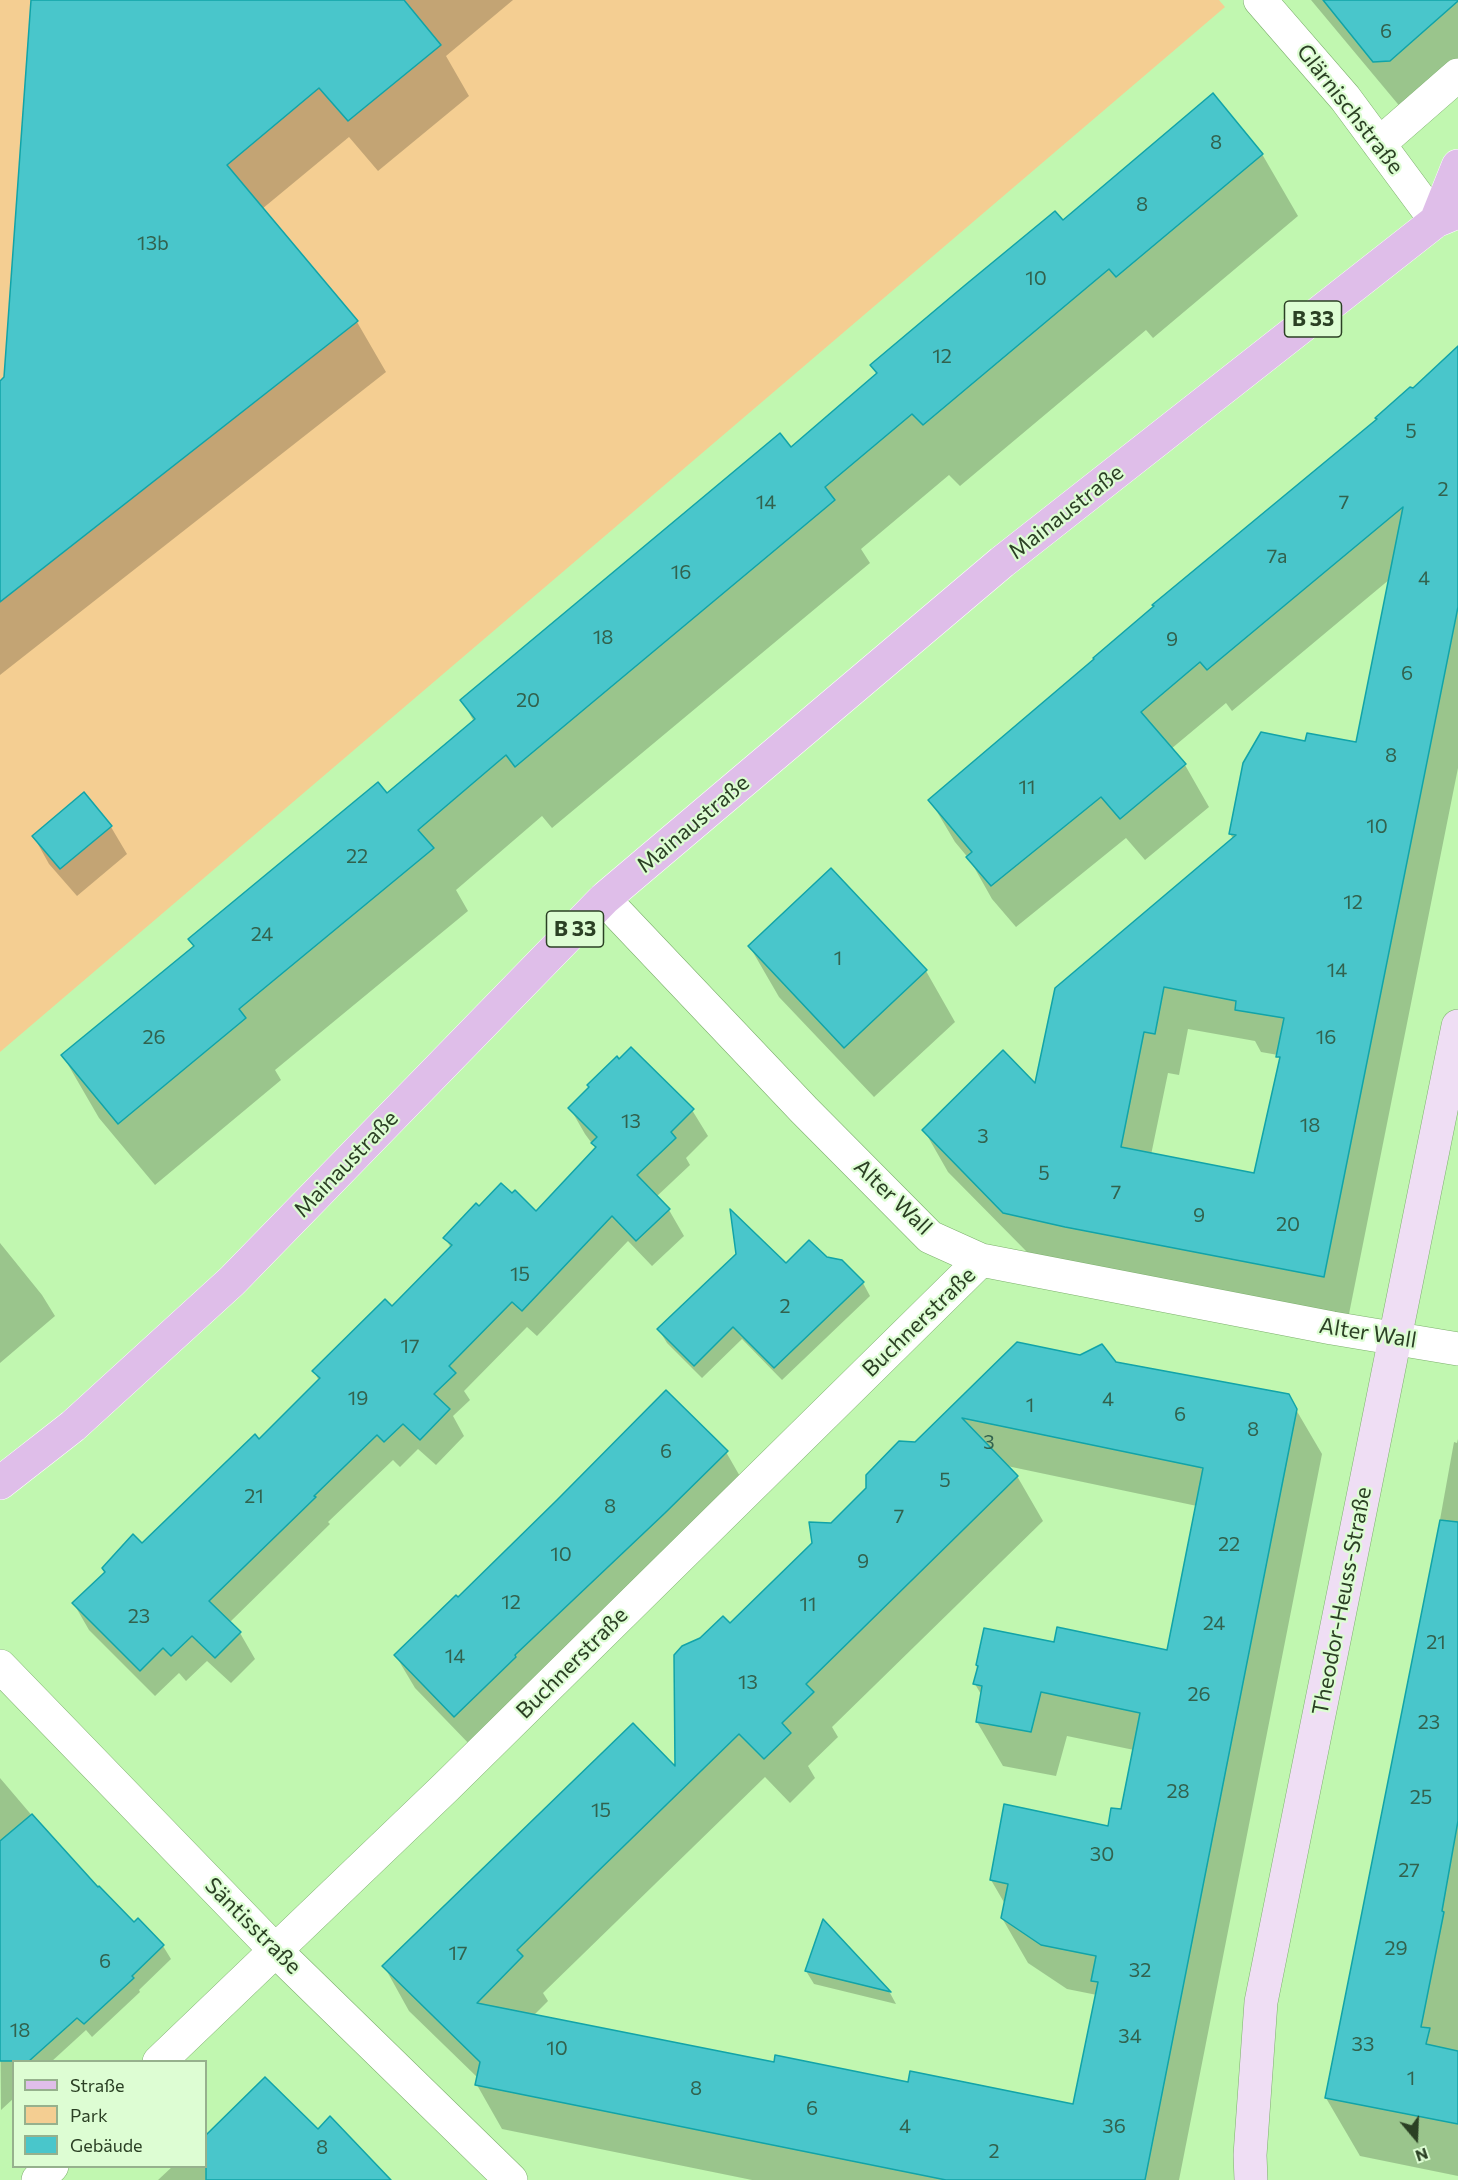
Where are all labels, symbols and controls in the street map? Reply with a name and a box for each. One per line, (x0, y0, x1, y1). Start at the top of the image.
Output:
house number: 6 (1380, 19, 1392, 43)
street label: Glärnischstraße (1291, 39, 1409, 179)
house number: 8 (1210, 130, 1222, 154)
house number: 8 (1136, 192, 1148, 216)
house number: 13b (137, 231, 169, 255)
house number: 10 (1025, 266, 1047, 290)
road number: B 33 (1284, 301, 1342, 337)
house number: 12 (932, 344, 952, 368)
house number: 5 (1405, 419, 1417, 443)
street label: Mainaustraße (1003, 459, 1129, 565)
house number: 2 (1437, 477, 1449, 501)
house number: 14 (756, 490, 776, 514)
house number: 7 (1339, 490, 1349, 514)
house number: 7a (1267, 544, 1287, 568)
house number: 16 (671, 560, 691, 584)
house number: 4 (1418, 566, 1430, 590)
house number: 18 (593, 625, 613, 649)
house number: 9 (1166, 627, 1178, 651)
house number: 6 (1401, 661, 1413, 685)
house number: 20 (516, 688, 540, 712)
house number: 8 (1385, 743, 1397, 767)
street label: Mainaustraße (632, 769, 754, 879)
house number: 11 (1018, 775, 1036, 799)
house number: 10 (1366, 814, 1388, 838)
house number: 22 (346, 844, 368, 868)
house number: 12 (1343, 890, 1363, 914)
road number: B 33 (546, 911, 604, 947)
house number: 24 (251, 922, 273, 946)
house number: 1 (834, 946, 842, 970)
house number: 14 (1327, 958, 1347, 982)
house number: 26 (142, 1025, 166, 1049)
house number: 16 (1316, 1025, 1336, 1049)
street label: Mainaustraße (288, 1105, 404, 1223)
house number: 13 (621, 1109, 641, 1133)
house number: 18 (1300, 1113, 1320, 1137)
house number: 3 (977, 1124, 989, 1148)
street label: Alter Wall (849, 1153, 937, 1241)
house number: 5 (1038, 1161, 1050, 1185)
house number: 7 (1111, 1180, 1121, 1204)
house number: 9 (1193, 1203, 1205, 1227)
house number: 20 (1276, 1212, 1300, 1236)
house number: 15 (510, 1262, 530, 1286)
street label: Buchnerstraße (857, 1262, 981, 1382)
house number: 2 (779, 1294, 791, 1318)
street label: Alter Wall (1317, 1312, 1419, 1354)
house number: 17 (400, 1334, 420, 1358)
house number: 19 (348, 1386, 368, 1410)
house number: 4 (1102, 1387, 1114, 1411)
house number: 1 (1026, 1393, 1034, 1417)
house number: 6 (1174, 1402, 1186, 1426)
house number: 8 (1247, 1417, 1259, 1441)
house number: 3 (983, 1430, 995, 1454)
house number: 6 (660, 1439, 672, 1463)
house number: 5 (939, 1468, 951, 1492)
house number: 21 (244, 1484, 264, 1508)
street label: Theodor-Heuss-Straße (1307, 1485, 1377, 1717)
house number: 8 (604, 1494, 616, 1518)
house number: 7 (894, 1504, 904, 1528)
house number: 22 (1218, 1532, 1240, 1556)
house number: 10 (550, 1542, 572, 1566)
house number: 9 (857, 1549, 869, 1573)
house number: 12 (501, 1590, 521, 1614)
house number: 11 (799, 1592, 817, 1616)
street label: Buchnerstraße (511, 1602, 633, 1724)
house number: 23 (128, 1604, 150, 1628)
house number: 24 (1203, 1611, 1225, 1635)
house number: 21 (1426, 1630, 1446, 1654)
house number: 14 (445, 1644, 465, 1668)
house number: 13 (738, 1670, 758, 1694)
house number: 26 (1187, 1682, 1211, 1706)
house number: 23 (1418, 1710, 1440, 1734)
house number: 28 (1166, 1779, 1190, 1803)
house number: 25 (1410, 1785, 1432, 1809)
house number: 15 (591, 1798, 611, 1822)
house number: 30 (1090, 1842, 1114, 1866)
house number: 27 (1398, 1858, 1420, 1882)
street label: Säntisstraße (199, 1872, 307, 1980)
house number: 29 (1384, 1936, 1408, 1960)
house number: 17 (448, 1941, 468, 1965)
house number: 6 (99, 1949, 111, 1973)
house number: 32 (1129, 1958, 1151, 1982)
house number: 18 (10, 2018, 30, 2042)
house number: 34 (1118, 2024, 1142, 2048)
house number: 33 (1352, 2032, 1374, 2056)
house number: 10 (546, 2036, 568, 2060)
legend (12, 2060, 207, 2168)
house number: 1 (1407, 2066, 1415, 2090)
text: Straße (70, 2074, 125, 2096)
house number: 8 (690, 2076, 702, 2100)
house number: 6 (806, 2096, 818, 2120)
text: Park (70, 2104, 108, 2126)
north arrow (1386, 2108, 1446, 2168)
house number: 4 (899, 2114, 911, 2138)
house number: 36 (1102, 2114, 1126, 2138)
text: Gebäude (70, 2134, 143, 2156)
house number: 8 (316, 2135, 328, 2159)
house number: 2 (988, 2139, 1000, 2163)
text: N (1413, 2145, 1431, 2166)

